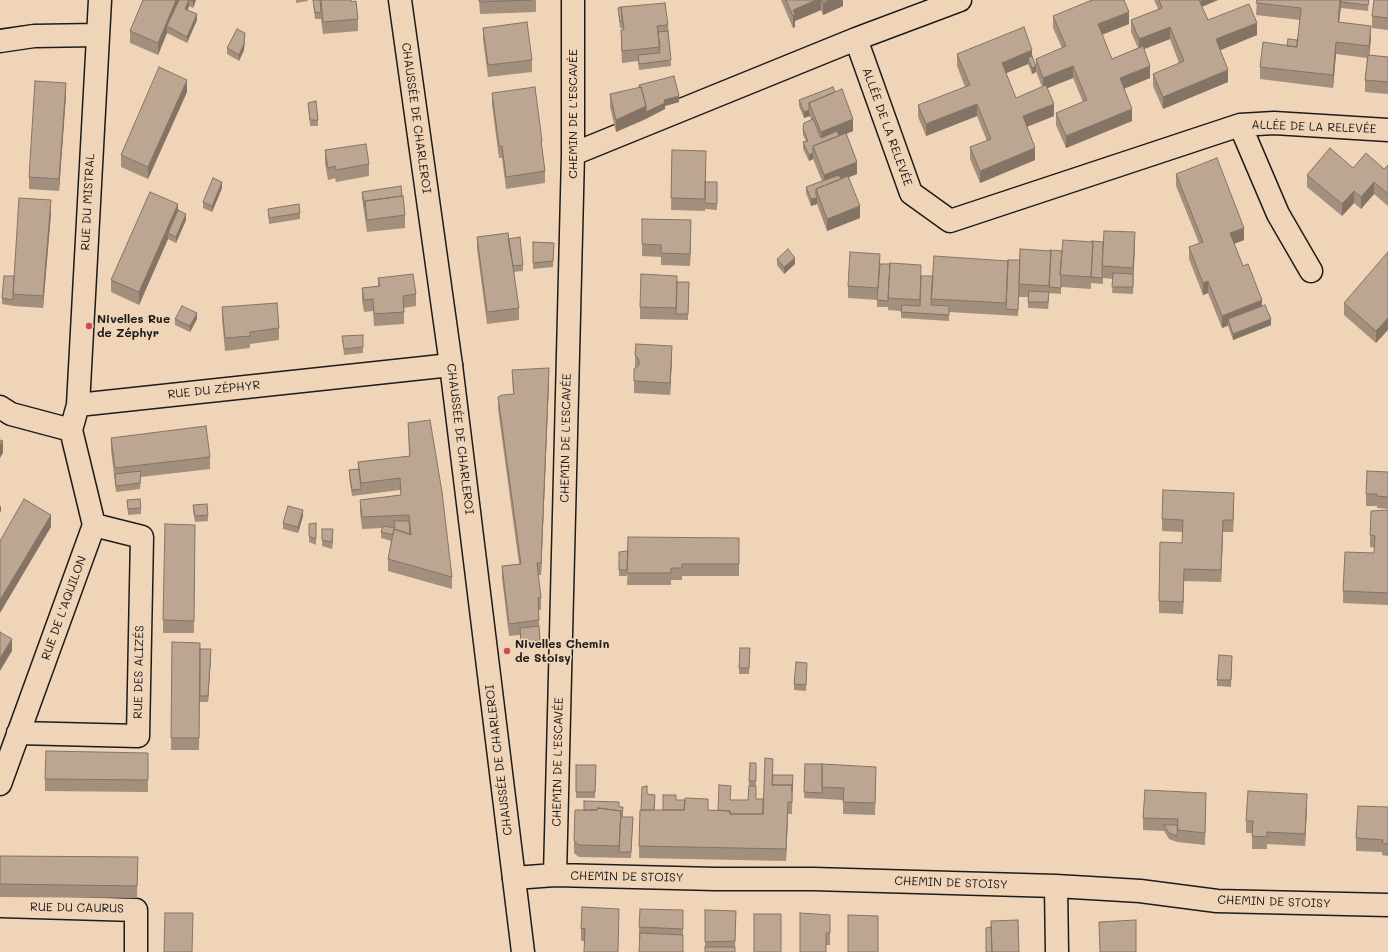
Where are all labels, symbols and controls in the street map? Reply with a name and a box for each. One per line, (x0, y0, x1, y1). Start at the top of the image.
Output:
street label: CHAUSSÉE DE CHARLEROI (398, 42, 434, 194)
street label: CHEMIN DE L'ESCAVÉE (566, 49, 580, 179)
street label: ALLÉE DE LA RELEVÉE (859, 66, 915, 188)
street label: ALLÉE DE LA RELEVÉE (1251, 118, 1377, 136)
street label: RUE DU MISTRAL (78, 153, 98, 251)
place label: Nivelles Rue de Zéphyr (97, 312, 170, 340)
marker: Nivelles Rue de Zéphyr (84, 321, 94, 331)
street label: CHAUSSÉE DE CHARLEROI (444, 363, 476, 515)
street label: CHEMIN DE L'ESCAVÉE (558, 373, 574, 503)
street label: RUE DU ZÉPHYR (167, 378, 261, 402)
street label: RUE DE L'AQUILON (38, 554, 90, 662)
street label: RUE DES ALIZÉS (131, 625, 147, 719)
place label: Nivelles Chemin de Stoisy (515, 637, 609, 665)
marker: Nivelles Chemin de Stoisy (502, 646, 512, 656)
street label: CHAUSSÉE DE CHARLEROI (483, 684, 515, 836)
street label: CHEMIN DE L'ESCAVÉE (550, 697, 566, 827)
street label: CHEMIN DE STOISY (570, 869, 684, 885)
street label: CHEMIN DE STOISY (894, 874, 1008, 892)
street label: CHEMIN DE STOISY (1217, 893, 1331, 911)
street label: RUE DU CAURUS (30, 900, 124, 916)

